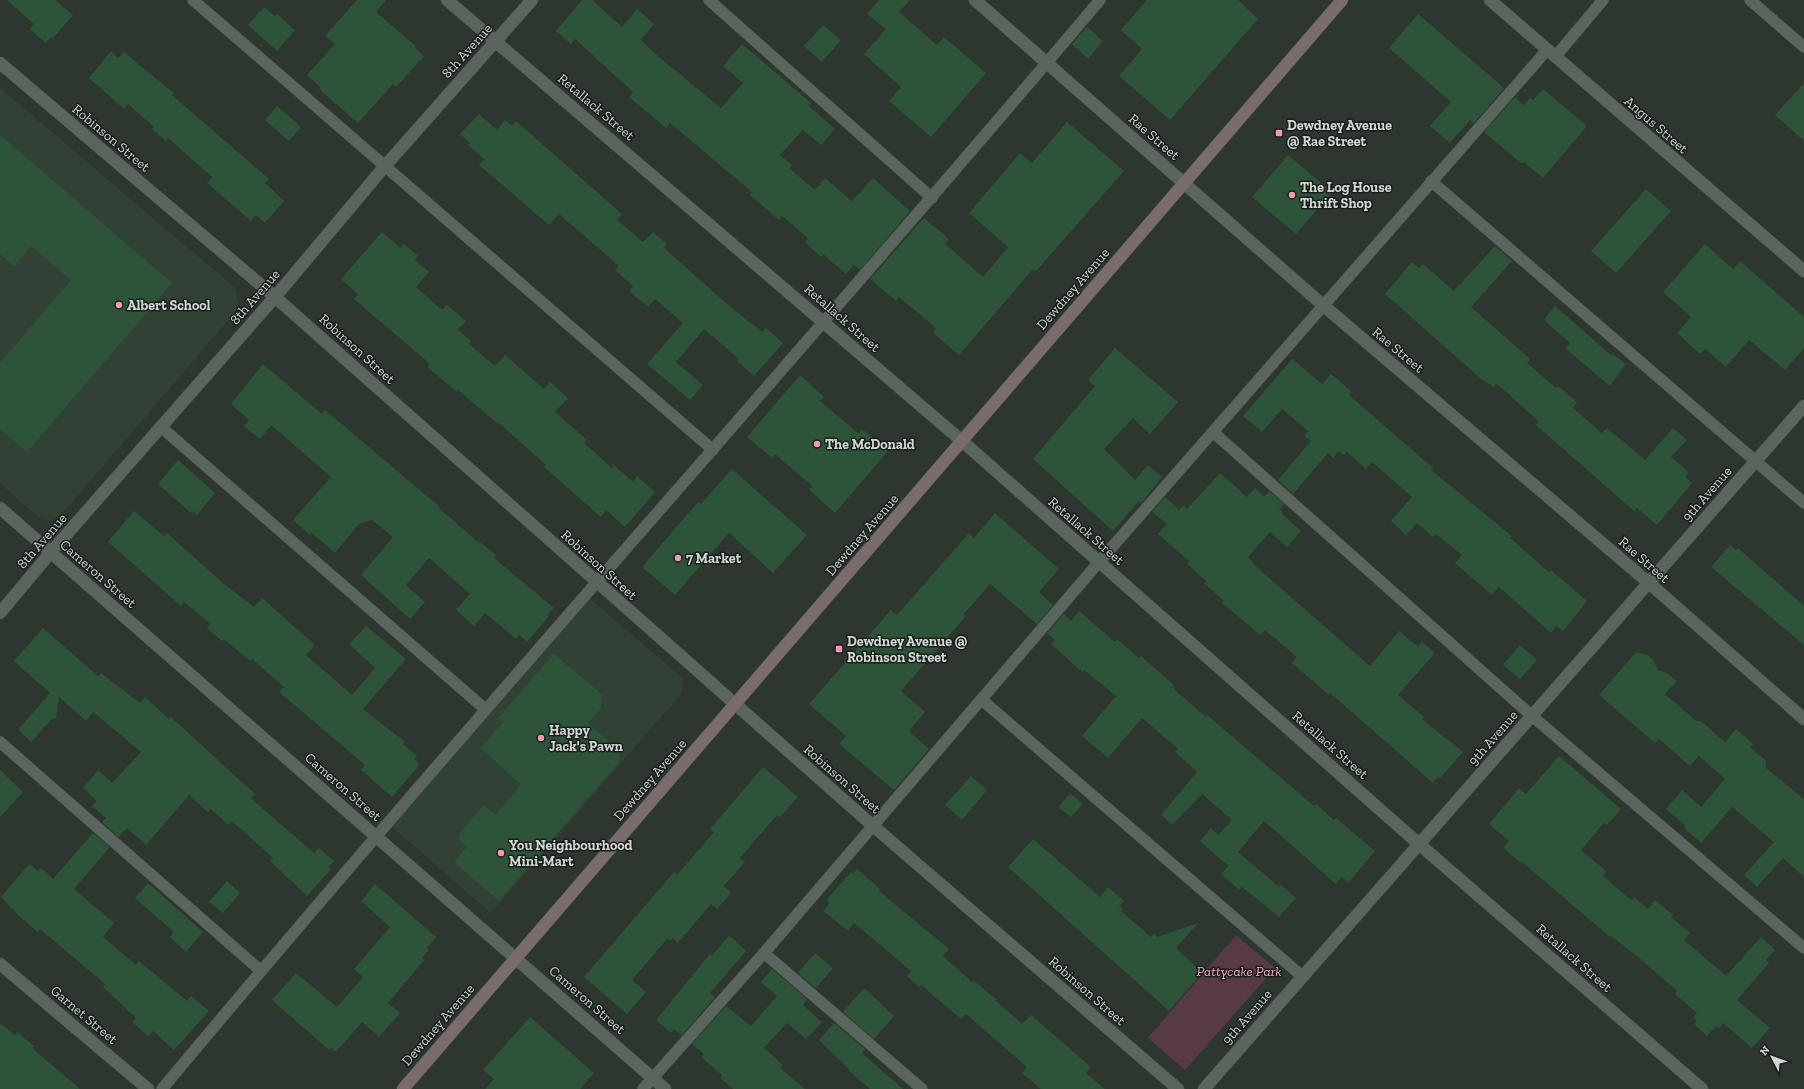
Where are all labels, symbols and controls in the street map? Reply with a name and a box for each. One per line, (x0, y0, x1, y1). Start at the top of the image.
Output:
street label: 8th Avenue (438, 20, 496, 82)
street label: Retallack Street (554, 70, 638, 145)
street label: Angus Street (1621, 93, 1692, 158)
street label: Robinson Street (69, 100, 154, 176)
street label: Rae Street (1125, 110, 1184, 164)
place label: Dewdney Avenue @ Rae Street (1287, 117, 1392, 150)
marker: Dewdney Avenue @ Rae Street (1274, 128, 1284, 138)
place label: The Log House Thrift Shop (1300, 179, 1392, 212)
marker: The Log House Thrift Shop (1287, 190, 1297, 200)
street label: Dewdney Avenue (1033, 244, 1113, 333)
street label: 8th Avenue (226, 266, 284, 328)
street label: Retallack Street (801, 280, 884, 356)
place label: Albert School (127, 297, 211, 314)
marker: Albert School (114, 300, 124, 310)
street label: Robinson Street (315, 310, 399, 388)
street label: Rae Street (1369, 324, 1428, 377)
place label: The McDonald (825, 436, 915, 453)
marker: The McDonald (812, 439, 822, 449)
street label: 9th Avenue (1678, 463, 1736, 525)
street label: Dewdney Avenue (822, 490, 902, 579)
street label: Retallack Street (1045, 493, 1128, 569)
street label: 8th Avenue (13, 510, 71, 572)
street label: Robinson Street (557, 526, 641, 604)
street label: Rae Street (1615, 533, 1674, 587)
street label: Cameron Street (56, 536, 140, 612)
place label: 7 Market (686, 550, 742, 567)
marker: 7 Market (673, 553, 683, 563)
place label: Dewdney Avenue @ Robinson Street (847, 633, 968, 666)
marker: Dewdney Avenue @ Robinson Street (834, 644, 844, 654)
street label: Retallack Street (1289, 707, 1372, 783)
street label: 9th Avenue (1464, 707, 1522, 769)
place label: Happy Jack's Pawn (549, 722, 624, 755)
marker: Happy Jack's Pawn (536, 733, 546, 743)
street label: Dewdney Avenue (610, 735, 690, 824)
street label: Robinson Street (800, 741, 885, 818)
street label: Cameron Street (301, 749, 385, 825)
place label: You Neighbourhood Mini-Mart (509, 837, 633, 870)
marker: You Neighbourhood Mini-Mart (496, 848, 506, 858)
street label: Retallack Street (1533, 920, 1616, 996)
street label: Robinson Street (1045, 953, 1130, 1030)
street label: Cameron Street (545, 962, 629, 1038)
park label: Pattycake Park (1196, 963, 1282, 980)
street label: Dewdney Avenue (398, 980, 478, 1069)
street label: Garnet Street (47, 982, 122, 1048)
street label: 9th Avenue (1218, 986, 1276, 1048)
north arrow (1752, 1037, 1792, 1077)
text: N (1757, 1043, 1773, 1058)

